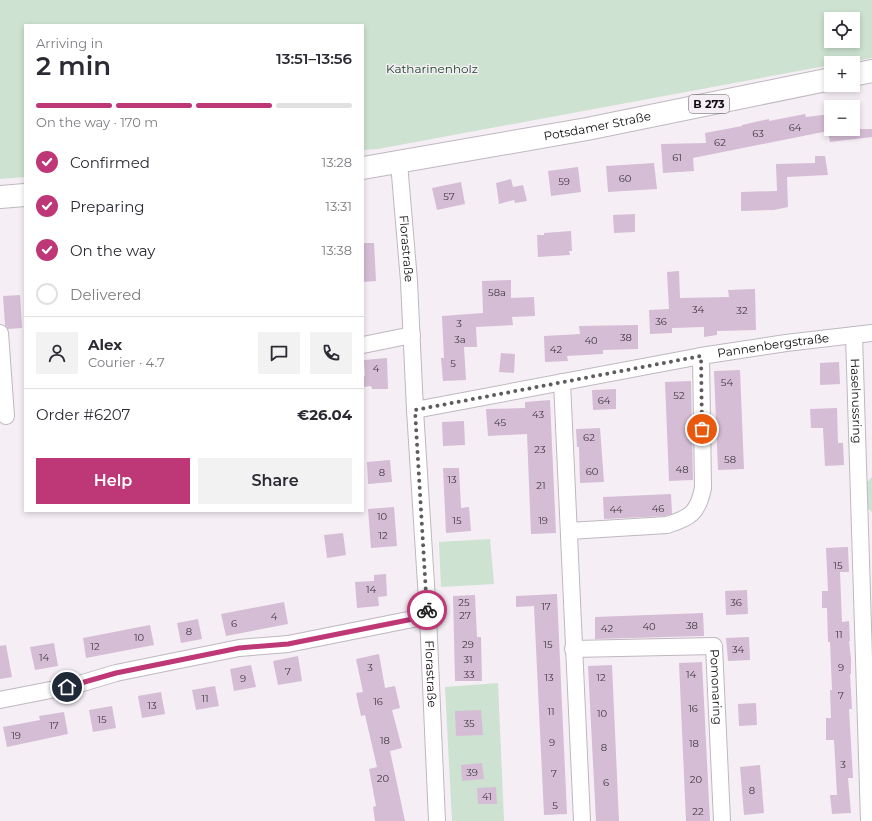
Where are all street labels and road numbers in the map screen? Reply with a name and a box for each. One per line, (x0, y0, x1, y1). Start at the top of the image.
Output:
road number: B 273 (689, 95, 729, 113)
street label: Potsdamer Straße (542, 108, 652, 143)
street label: Florastraße (396, 215, 417, 283)
street label: Pannenbergstraße (716, 330, 830, 360)
street label: Haselnussring (848, 358, 865, 444)
street label: Florastraße (422, 640, 440, 708)
street label: Pomonaring (707, 649, 726, 725)

